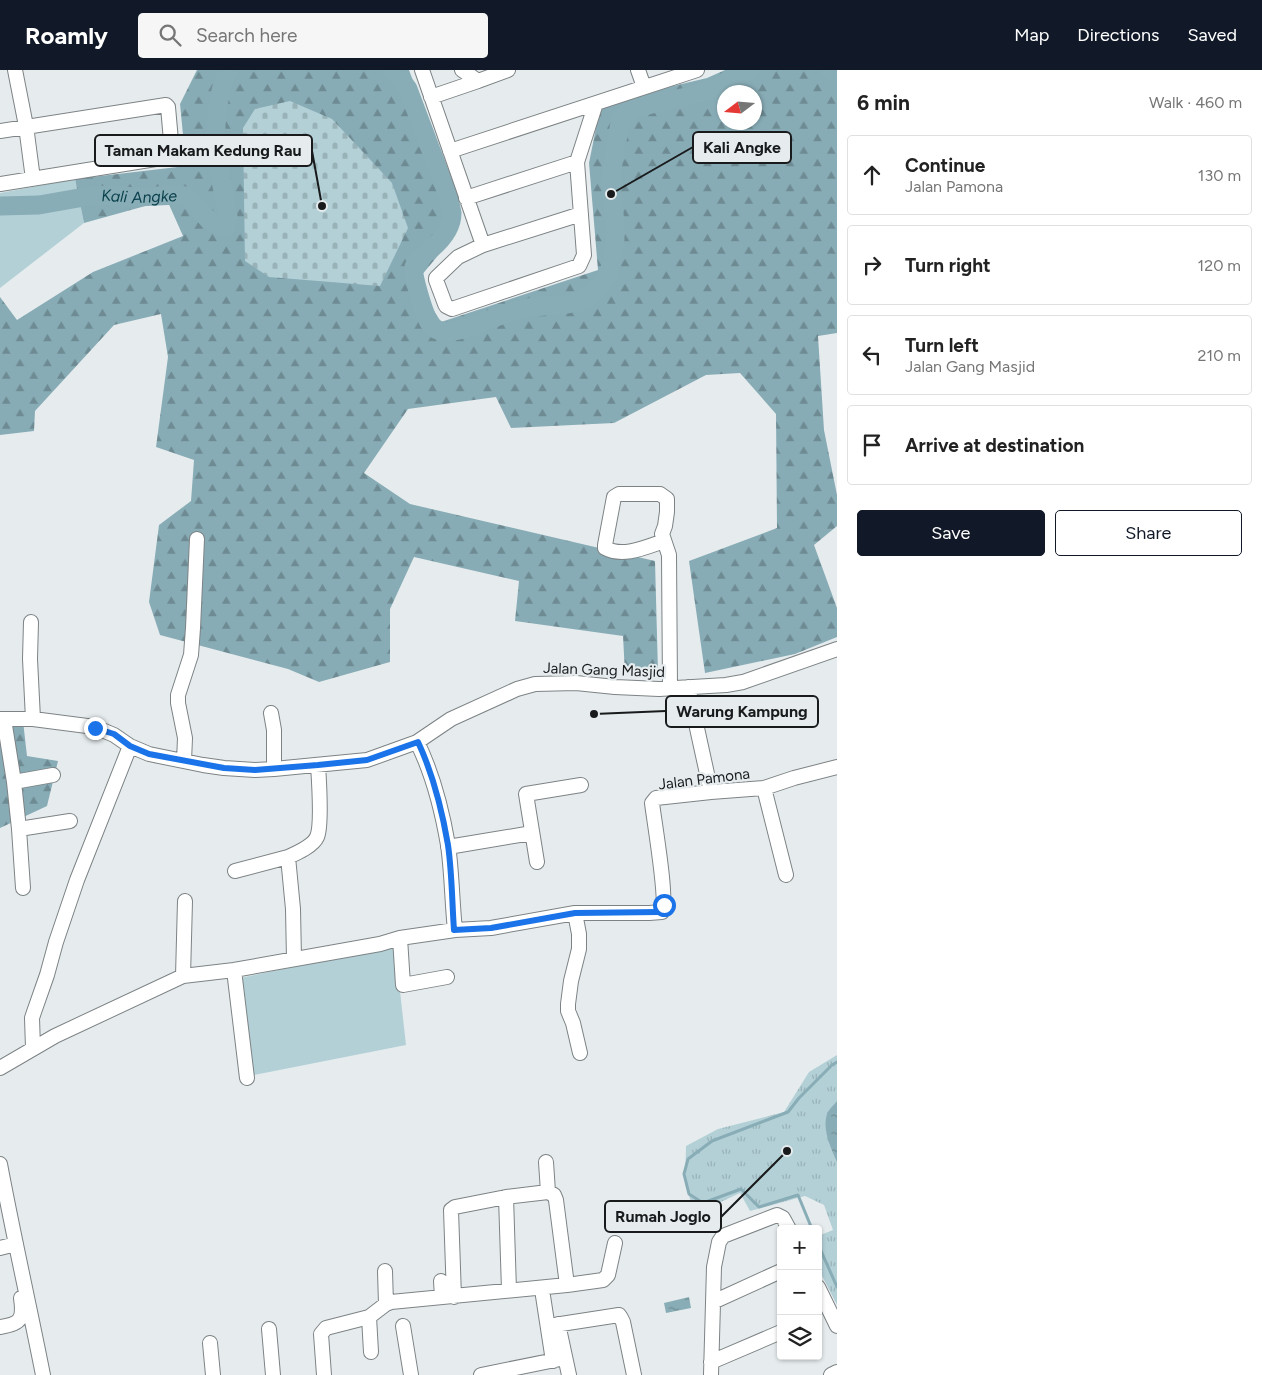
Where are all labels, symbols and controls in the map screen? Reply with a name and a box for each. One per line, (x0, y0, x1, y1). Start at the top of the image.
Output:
search box (138, 13, 488, 58)
text: Roamly (25, 21, 108, 50)
icon: search (156, 21, 184, 49)
text: Search here (196, 24, 297, 47)
text: Map (1014, 24, 1049, 46)
text: Directions (1077, 24, 1159, 46)
text: Saved (1187, 24, 1237, 46)
north arrow (717, 85, 762, 130)
text: 6 min (857, 90, 910, 115)
text: Walk · 460 m (1149, 93, 1242, 112)
callout: Kali Angke (693, 132, 791, 163)
callout: Taman Makam Kedung Rau (95, 135, 312, 166)
text: Kali Angke (703, 138, 781, 157)
text: Taman Makam Kedung Rau (104, 141, 302, 160)
text: Continue (905, 154, 985, 177)
icon: ahead (858, 161, 886, 189)
text: 130 m (1198, 166, 1241, 185)
text: Jalan Pamona (905, 177, 1003, 196)
water label: Kali Angke (101, 186, 178, 207)
icon: right (858, 251, 886, 279)
text: Turn right (905, 254, 991, 277)
text: 120 m (1198, 256, 1241, 275)
text: Turn left (905, 334, 979, 357)
icon: left (858, 341, 886, 369)
text: 210 m (1198, 346, 1241, 365)
text: Jalan Gang Masjid (905, 357, 1035, 376)
icon: arrive (858, 431, 886, 459)
text: Arrive at destination (905, 434, 1084, 457)
button: Save (857, 510, 1045, 556)
button: Share (1055, 510, 1242, 556)
street label: Jalan Gang Masjid (543, 659, 665, 681)
callout: Warung Kampung (666, 696, 818, 727)
text: Warung Kampung (676, 702, 808, 721)
route end (84, 717, 107, 740)
street label: Jalan Pamona (657, 764, 751, 794)
route start (653, 894, 676, 917)
callout: Rumah Joglo (605, 1201, 721, 1232)
text: Rumah Joglo (615, 1207, 711, 1226)
map controls (777, 1225, 822, 1360)
button: + (777, 1225, 822, 1270)
button: − (777, 1270, 822, 1315)
button: layers (777, 1315, 822, 1360)

